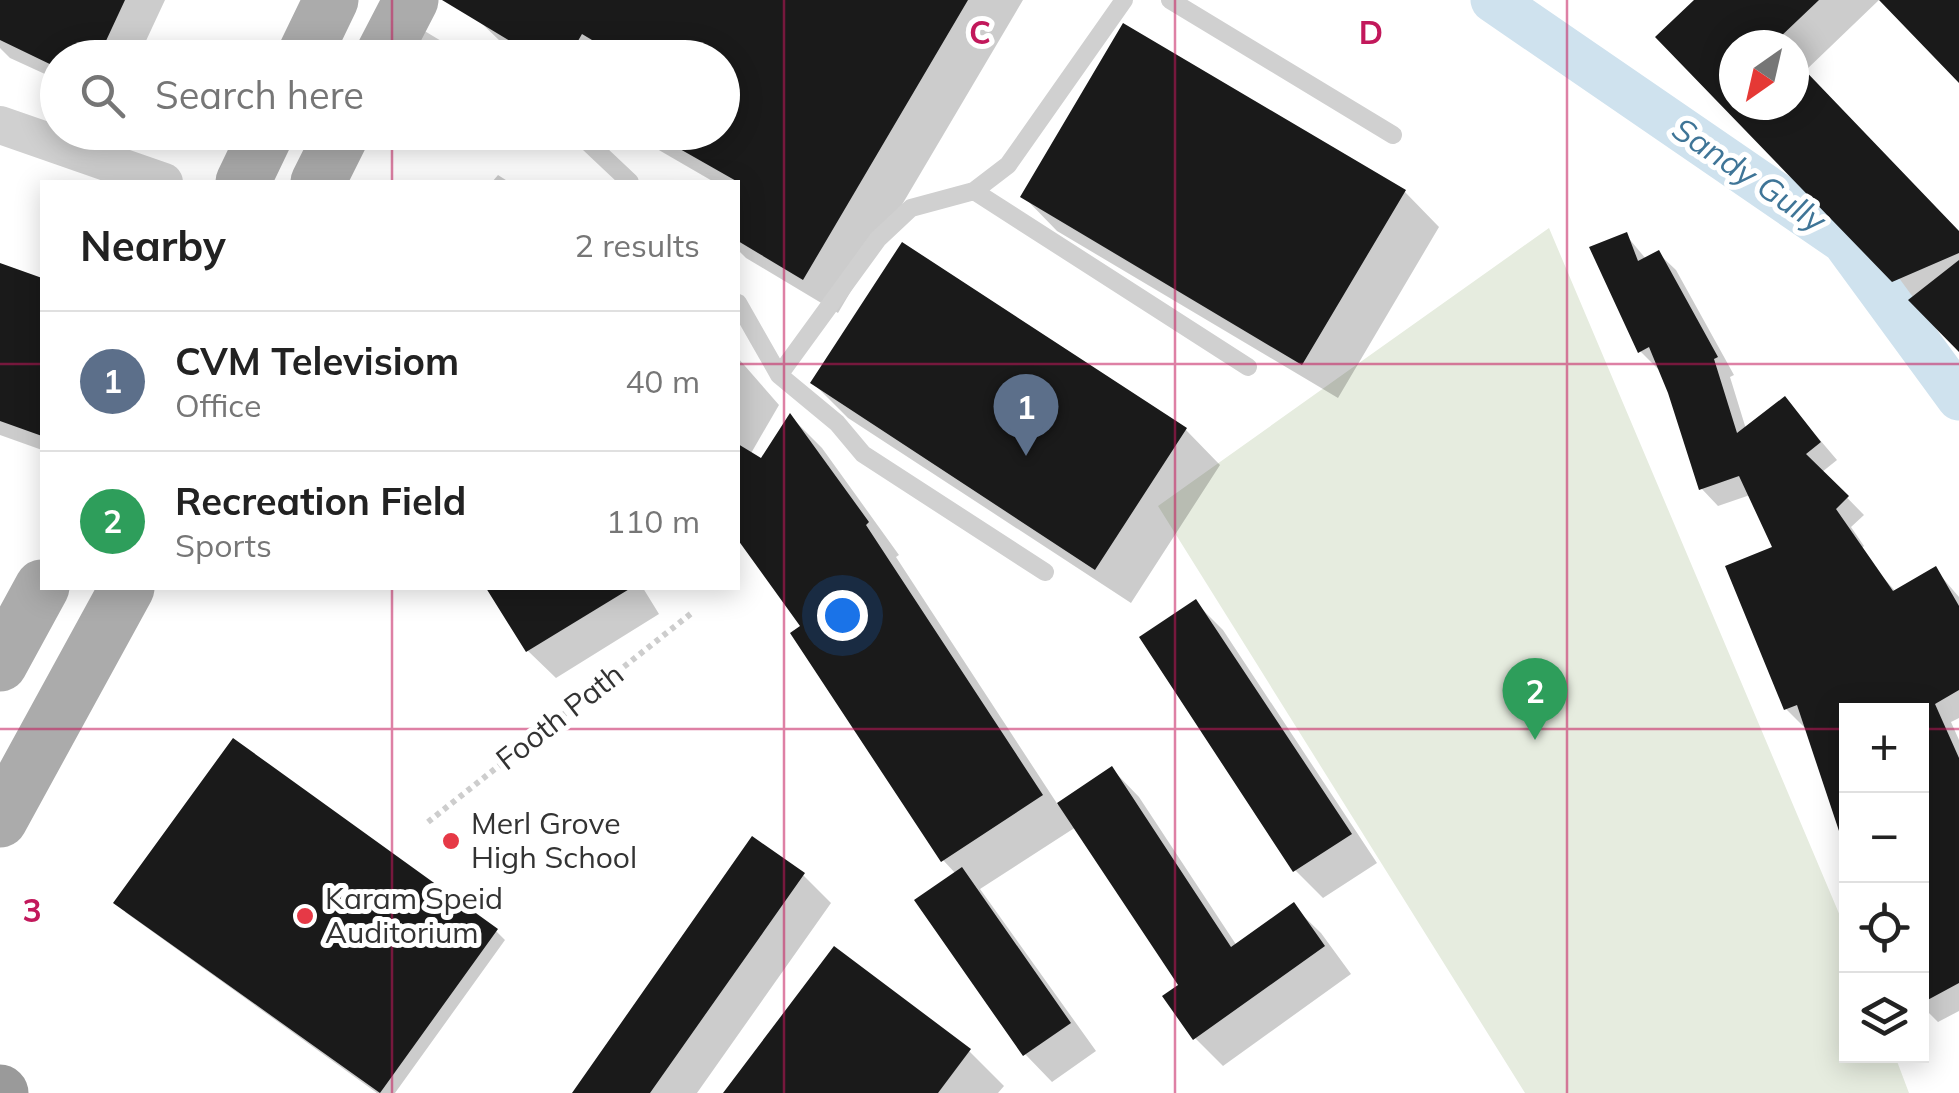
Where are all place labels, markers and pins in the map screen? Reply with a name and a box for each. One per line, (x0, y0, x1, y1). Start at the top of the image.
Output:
pin: 1 (994, 374, 1058, 456)
pin: 2 (1502, 658, 1568, 740)
place label: Merl Grove High School (471, 804, 637, 876)
marker: Merl Grove High School (440, 830, 462, 852)
place label: Karam Speid Auditorium (325, 879, 503, 951)
marker: Karam Speid Auditorium (294, 905, 316, 927)

